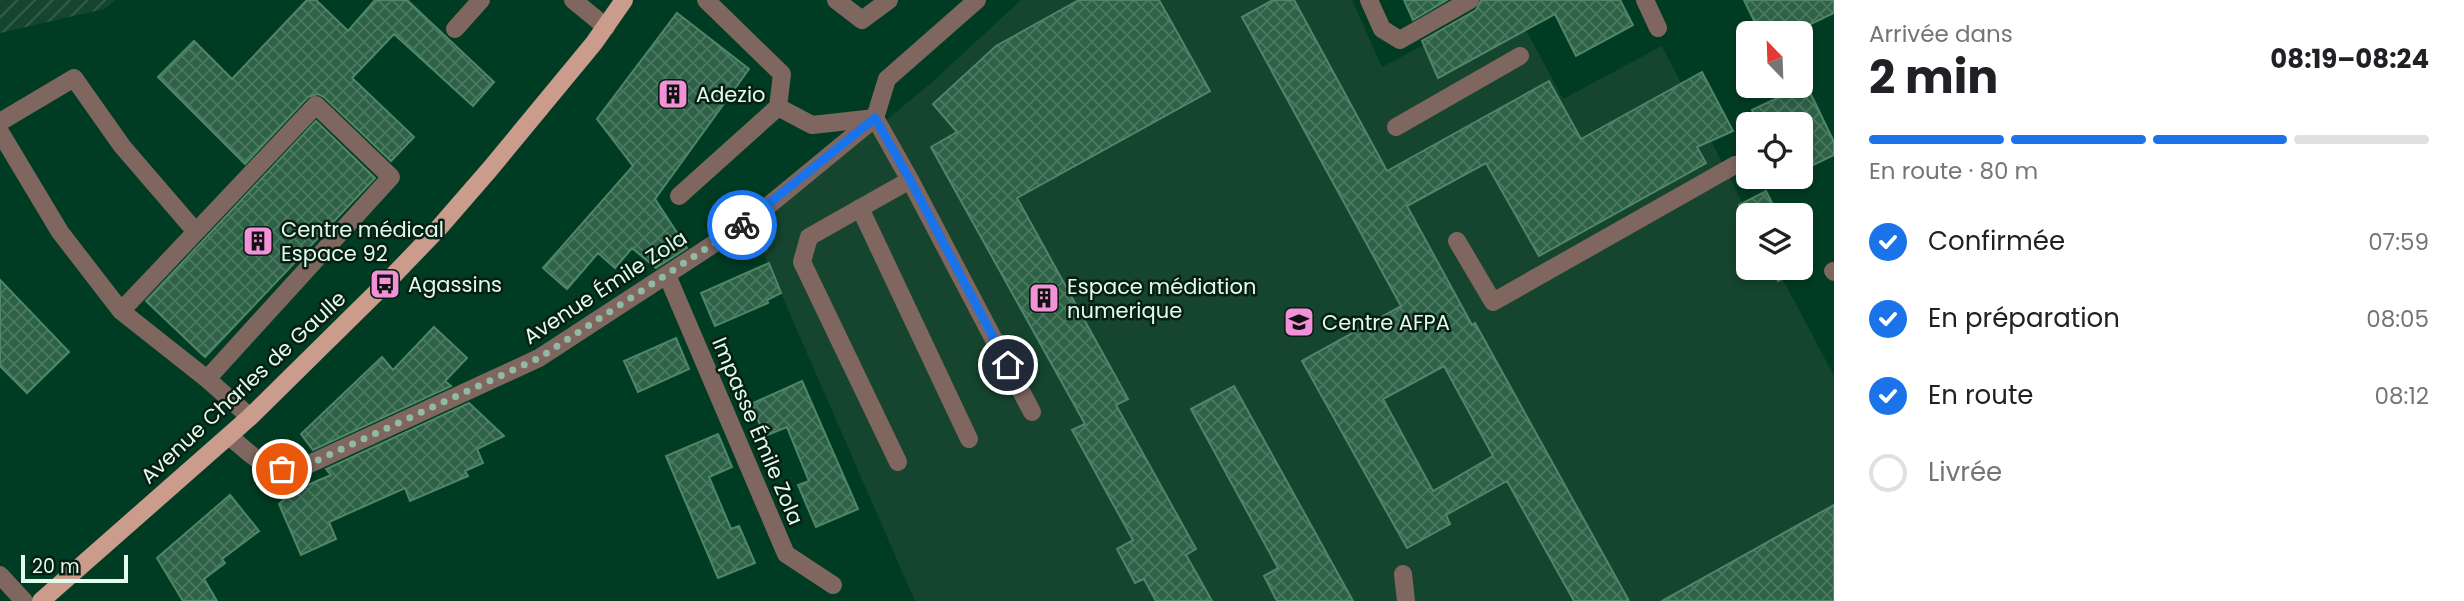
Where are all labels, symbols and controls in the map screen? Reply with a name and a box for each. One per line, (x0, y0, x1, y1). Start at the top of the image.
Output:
text: Arrivée dans (1869, 18, 2013, 50)
north arrow (1736, 21, 1813, 98)
map controls (1736, 21, 1813, 280)
text: 08:19–08:24 (2270, 41, 2429, 77)
text: 2 min (1869, 45, 1998, 109)
building icon: Adezio (656, 77, 690, 111)
place label: Adezio (696, 80, 766, 109)
button: locate (1736, 112, 1813, 189)
text: En route · 80 m (1869, 155, 2038, 187)
courier (707, 190, 777, 260)
button: layers (1736, 203, 1813, 280)
icon: bike (723, 206, 761, 244)
place label: Centre médical Espace 92 (281, 215, 444, 268)
street label: Avenue Émile Zola (517, 223, 693, 351)
icon: check (1869, 223, 1907, 261)
text: Confirmée (1928, 223, 2065, 259)
building icon: Centre médical Espace 92 (241, 224, 275, 258)
text: 07:59 (2368, 226, 2429, 258)
bus stop icon: Agassins (368, 267, 402, 301)
place label: Agassins (408, 270, 502, 299)
place label: Espace médiation numerique (1067, 272, 1256, 325)
building icon: Espace médiation numerique (1027, 281, 1061, 315)
street label: Avenue Charles de Gaulle (134, 284, 352, 490)
icon: check (1869, 300, 1907, 338)
text: En préparation (1928, 300, 2120, 336)
text: 08:05 (2366, 303, 2429, 335)
school or university icon: Centre AFPA (1282, 305, 1316, 339)
place label: Centre AFPA (1322, 308, 1450, 337)
street label: Impasse Émile Zola (705, 333, 811, 529)
pin (978, 335, 1038, 395)
icon: home (989, 346, 1027, 384)
icon: check (1869, 377, 1907, 415)
text: En route (1928, 377, 2033, 413)
text: 08:12 (2375, 380, 2429, 412)
pin (252, 439, 312, 499)
icon: bag (263, 450, 301, 488)
text: Livrée (1928, 454, 2002, 490)
scale bar (21, 552, 128, 584)
text: 20 m (32, 553, 80, 580)

